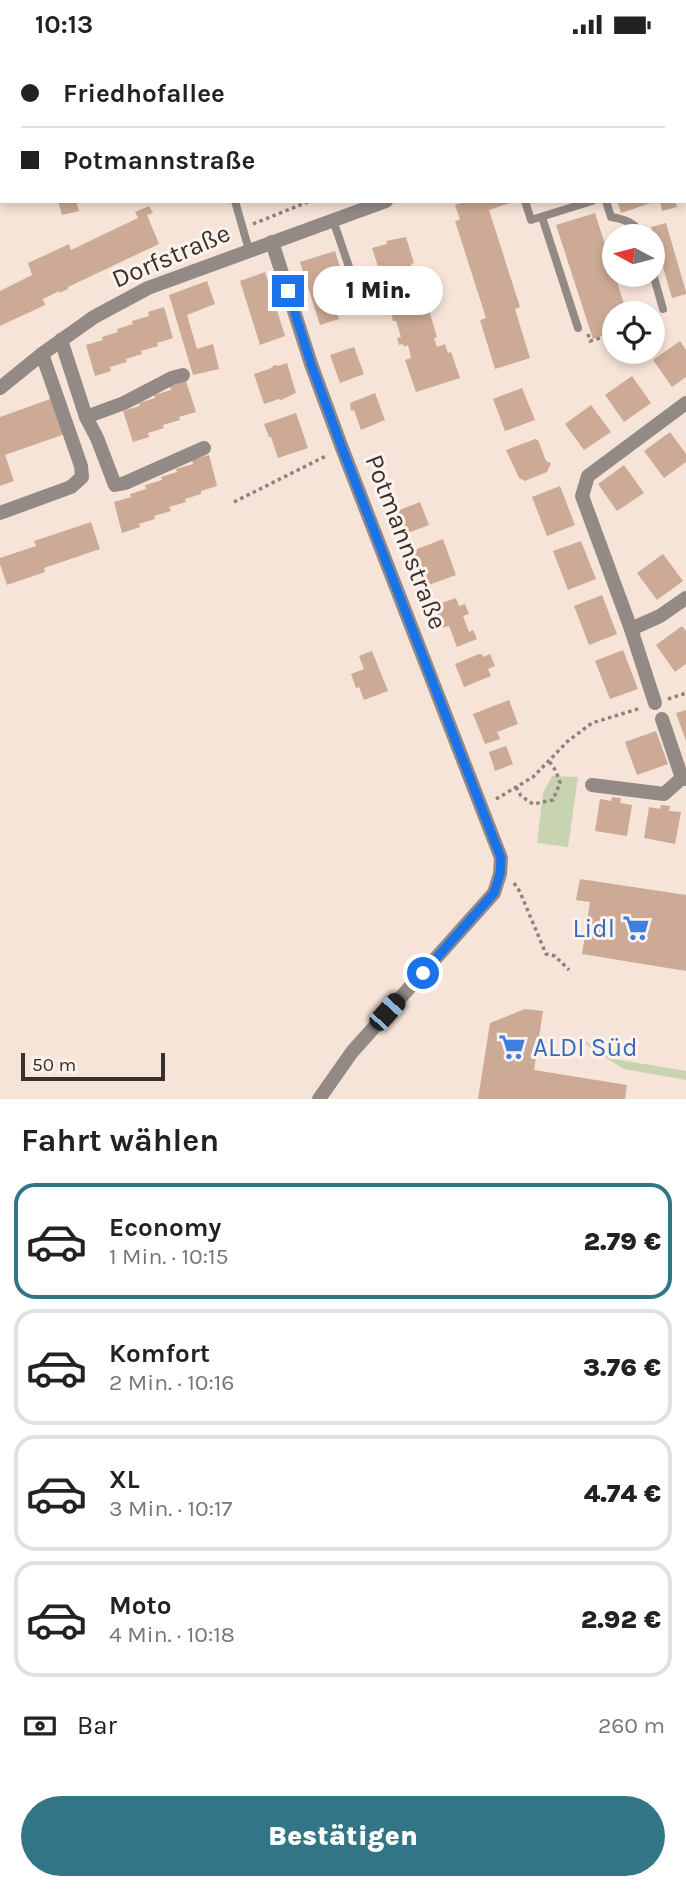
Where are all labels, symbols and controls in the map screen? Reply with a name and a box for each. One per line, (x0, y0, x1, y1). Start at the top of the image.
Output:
text: 10:13 (35, 9, 93, 40)
text: Friedhofallee (63, 78, 225, 109)
text: Potmannstraße (63, 145, 255, 176)
street label: Dorfstraße (107, 217, 235, 295)
north arrow (602, 224, 665, 287)
map controls (602, 224, 665, 364)
callout: 1 Min. (312, 267, 442, 315)
route end (272, 275, 304, 307)
text: 1 Min. (346, 277, 410, 304)
button: locate (602, 301, 665, 364)
street label: Potmannstraße (358, 450, 454, 634)
place label: Lidl (572, 913, 615, 944)
supermarket icon: Lidl (621, 913, 651, 943)
route start (407, 957, 439, 989)
car (366, 989, 409, 1035)
supermarket icon: ALDI Süd (497, 1032, 527, 1062)
place label: ALDI Süd (533, 1032, 638, 1063)
scale bar (21, 1050, 164, 1082)
text: 50 m (32, 1054, 76, 1076)
text: Fahrt wählen (21, 1122, 219, 1159)
icon: car (25, 1210, 88, 1273)
text: Economy (109, 1212, 221, 1243)
text: 2.79 € (584, 1226, 661, 1257)
text: 1 Min. · 10:15 (109, 1243, 229, 1270)
icon: car (25, 1336, 88, 1399)
text: Komfort (109, 1338, 210, 1369)
text: 3.76 € (583, 1352, 661, 1383)
text: 2 Min. · 10:16 (109, 1369, 234, 1396)
icon: car (25, 1462, 88, 1525)
text: XL (109, 1464, 140, 1495)
text: 4.74 € (584, 1478, 661, 1509)
text: 3 Min. · 10:17 (109, 1495, 232, 1522)
icon: car (25, 1588, 88, 1651)
text: Moto (109, 1590, 171, 1621)
text: 2.92 € (581, 1604, 661, 1635)
text: 4 Min. · 10:18 (109, 1621, 235, 1648)
icon: cash (21, 1707, 59, 1745)
text: Bar (77, 1710, 117, 1741)
text: 260 m (598, 1712, 665, 1739)
button: Bestätigen (21, 1796, 665, 1876)

